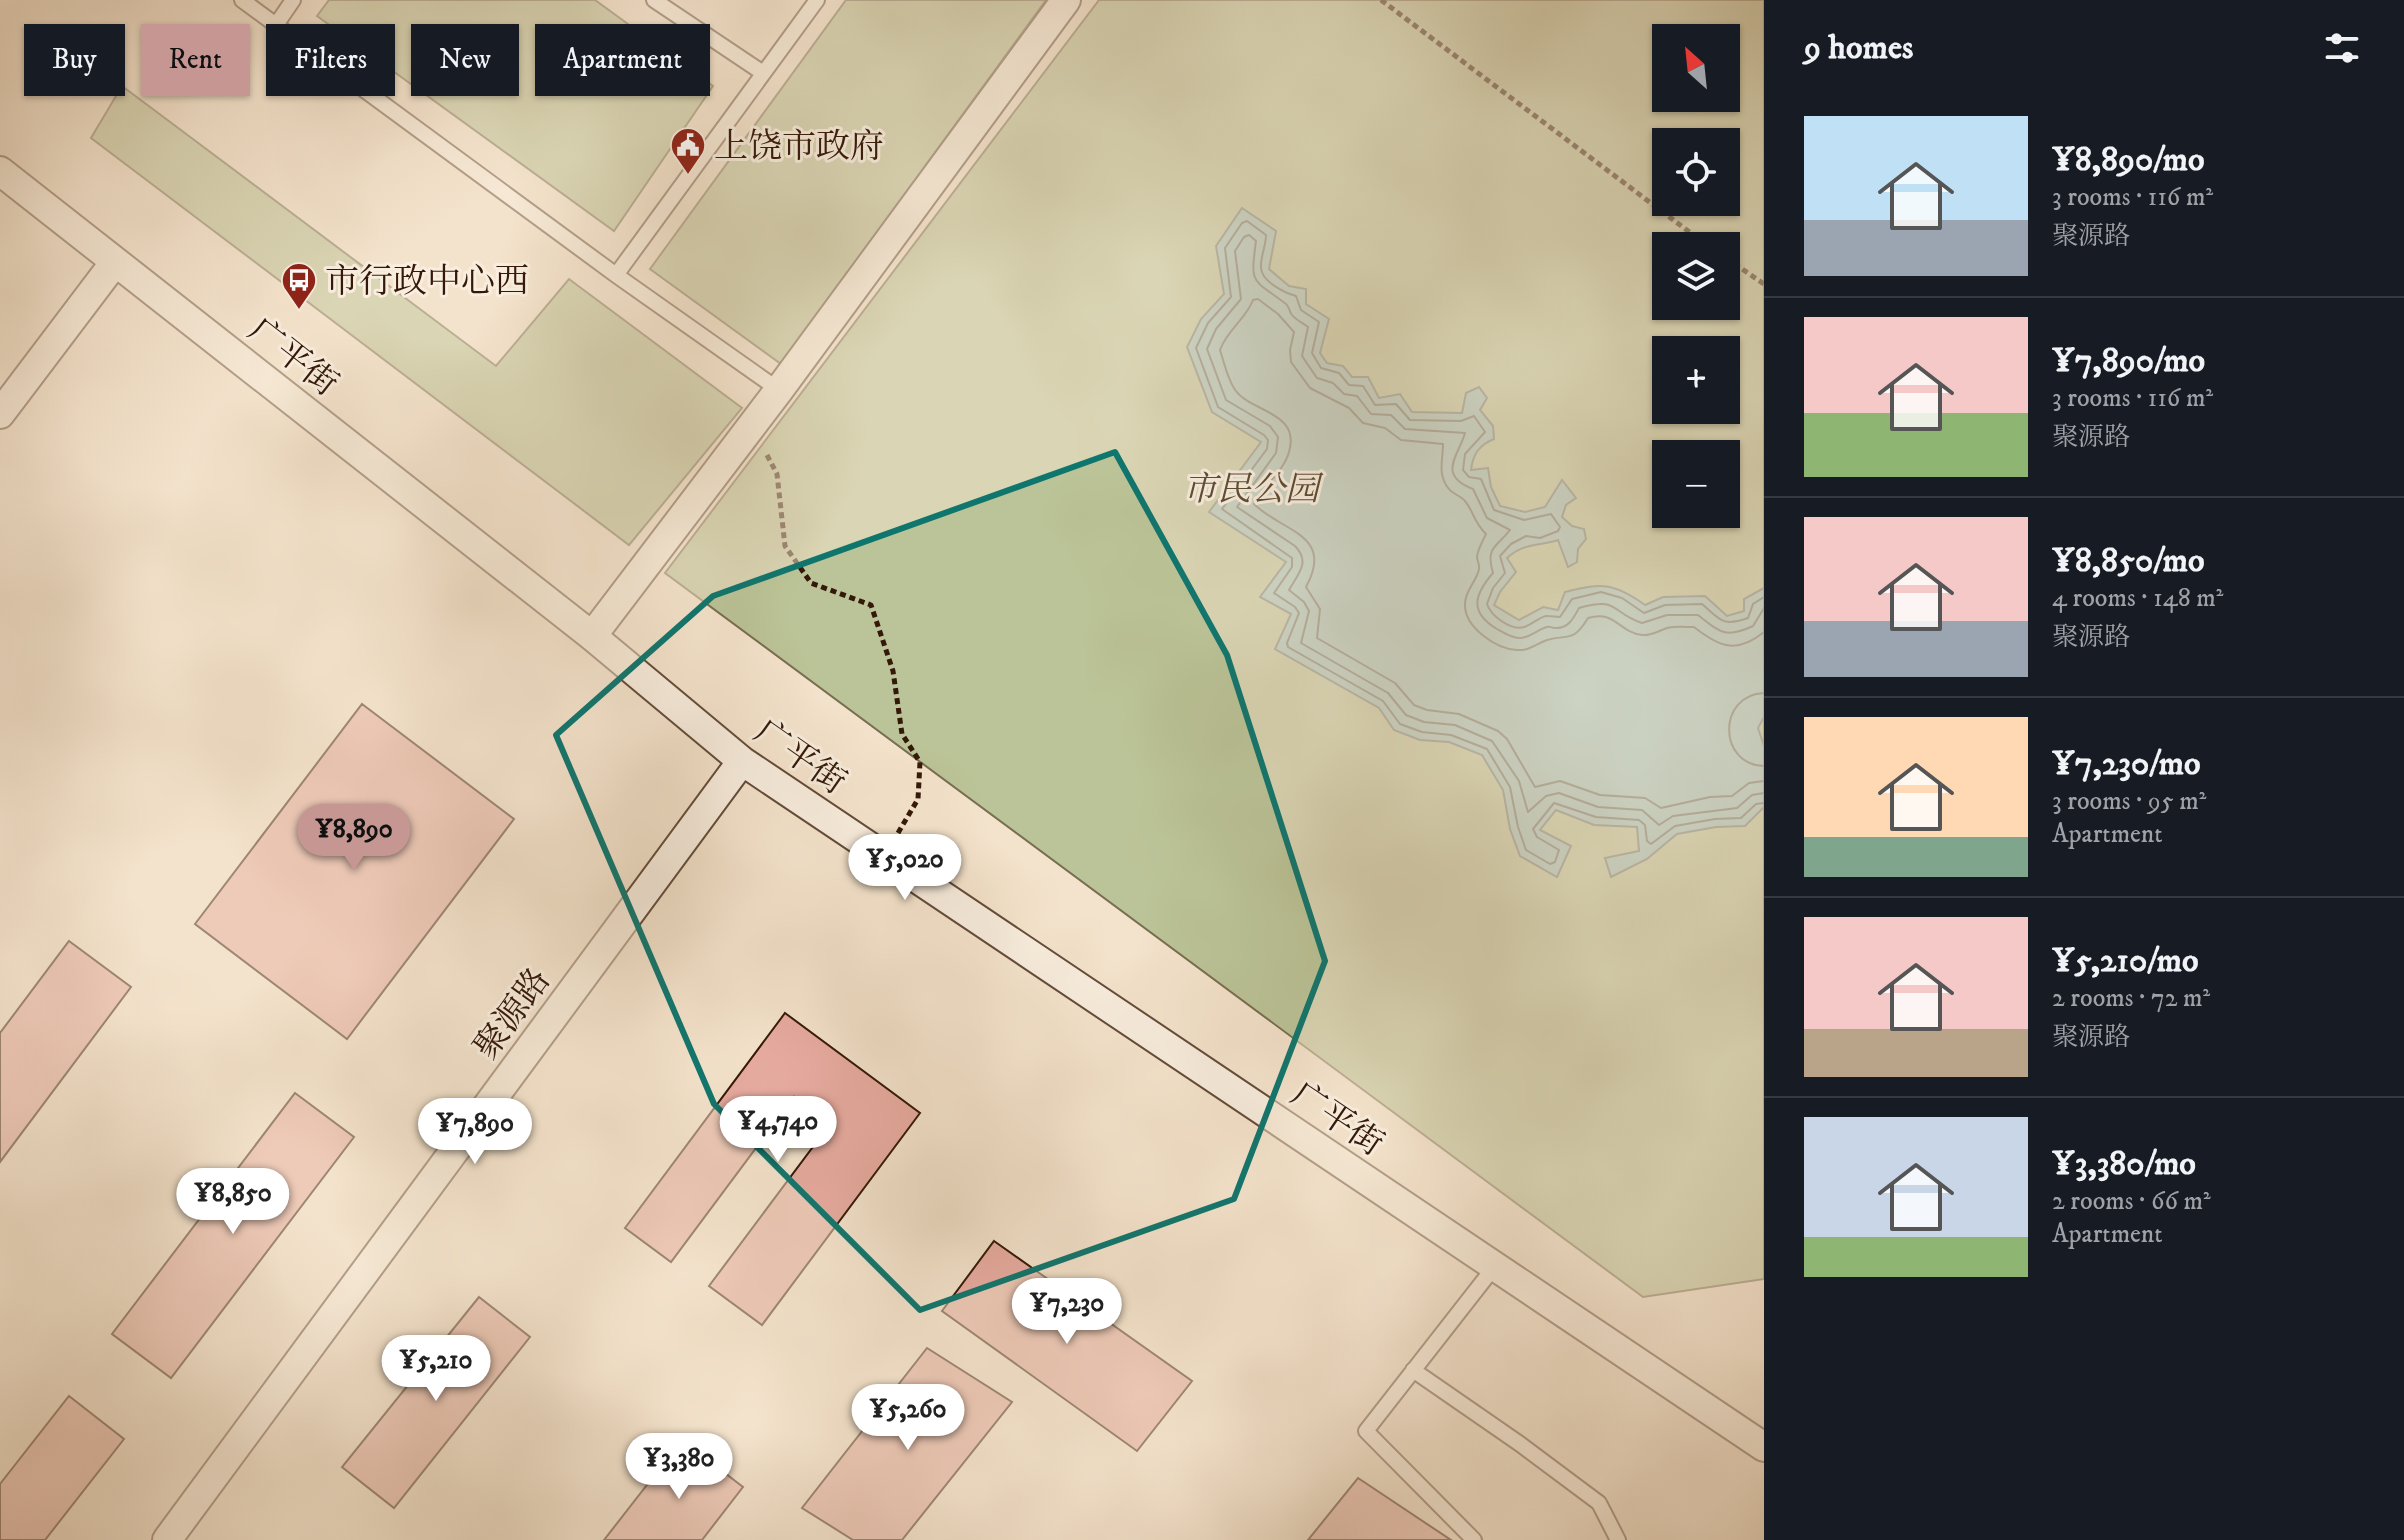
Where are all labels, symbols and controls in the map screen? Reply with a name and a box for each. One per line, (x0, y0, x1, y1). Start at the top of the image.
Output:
chip: Buy (24, 24, 125, 96)
chip: Rent (141, 24, 250, 96)
chip: Filters (266, 24, 395, 96)
chip: New (411, 24, 519, 96)
chip: Apartment (535, 24, 710, 96)
north arrow (1652, 24, 1740, 112)
map controls (1652, 24, 1740, 528)
icon: filters (2320, 26, 2364, 70)
text: 9 homes (1804, 27, 1913, 69)
public building icon: 上饶市政府 (669, 126, 707, 176)
place label: 上饶市政府 (714, 126, 884, 168)
button: locate (1652, 128, 1740, 216)
text: ¥8,890/mo (2052, 139, 2205, 181)
icon: home (1868, 148, 1964, 244)
text: 3 rooms · 116 m² (2052, 181, 2213, 214)
text: 聚源路 (2052, 220, 2130, 253)
button: layers (1652, 232, 1740, 320)
bus stop icon: 市行政中心西 (280, 261, 318, 311)
place label: 市行政中心西 (325, 261, 529, 303)
street label: 广平街 (240, 310, 346, 406)
button: + (1652, 336, 1740, 424)
text: ¥7,890/mo (2052, 340, 2205, 382)
icon: home (1868, 349, 1964, 445)
text: 3 rooms · 116 m² (2052, 382, 2213, 415)
text: 聚源路 (2052, 421, 2130, 454)
button: − (1652, 440, 1740, 528)
park label: 市民公园 (1183, 469, 1324, 511)
text: ¥8,850/mo (2052, 540, 2204, 582)
icon: home (1868, 549, 1964, 645)
text: 4 rooms · 148 m² (2052, 582, 2223, 615)
text: 聚源路 (2052, 621, 2130, 654)
street label: 广平街 (746, 711, 854, 804)
text: ¥7,230/mo (2052, 743, 2201, 785)
icon: home (1868, 749, 1964, 845)
text: 3 rooms · 95 m² (2052, 785, 2207, 818)
pin: ¥8,890 (289, 804, 419, 872)
text: ¥8,890 (315, 813, 393, 846)
text: Apartment (2052, 818, 2163, 851)
pin: ¥5,020 (840, 834, 970, 902)
text: ¥5,020 (866, 843, 944, 876)
text: ¥5,210/mo (2052, 940, 2198, 982)
icon: home (1868, 949, 1964, 1045)
street label: 聚源路 (466, 961, 560, 1068)
text: 2 rooms · 72 m² (2052, 982, 2210, 1015)
text: 聚源路 (2052, 1021, 2130, 1054)
street label: 广平街 (1283, 1074, 1391, 1166)
pin: ¥4,740 (713, 1096, 843, 1164)
pin: ¥7,890 (410, 1098, 540, 1166)
text: ¥4,740 (738, 1105, 818, 1138)
text: ¥7,890 (436, 1107, 514, 1140)
text: ¥3,380/mo (2052, 1143, 2196, 1185)
icon: home (1868, 1149, 1964, 1245)
pin: ¥8,850 (168, 1168, 298, 1236)
text: ¥8,850 (194, 1177, 272, 1210)
text: 2 rooms · 66 m² (2052, 1185, 2211, 1218)
text: Apartment (2052, 1218, 2163, 1251)
pin: ¥7,230 (1002, 1278, 1132, 1346)
text: ¥7,230 (1030, 1287, 1104, 1320)
pin: ¥5,210 (371, 1335, 501, 1403)
text: ¥5,210 (400, 1344, 472, 1377)
pin: ¥5,260 (843, 1384, 973, 1452)
text: ¥5,260 (870, 1393, 946, 1426)
pin: ¥3,380 (614, 1433, 744, 1501)
text: ¥3,380 (644, 1442, 714, 1475)

